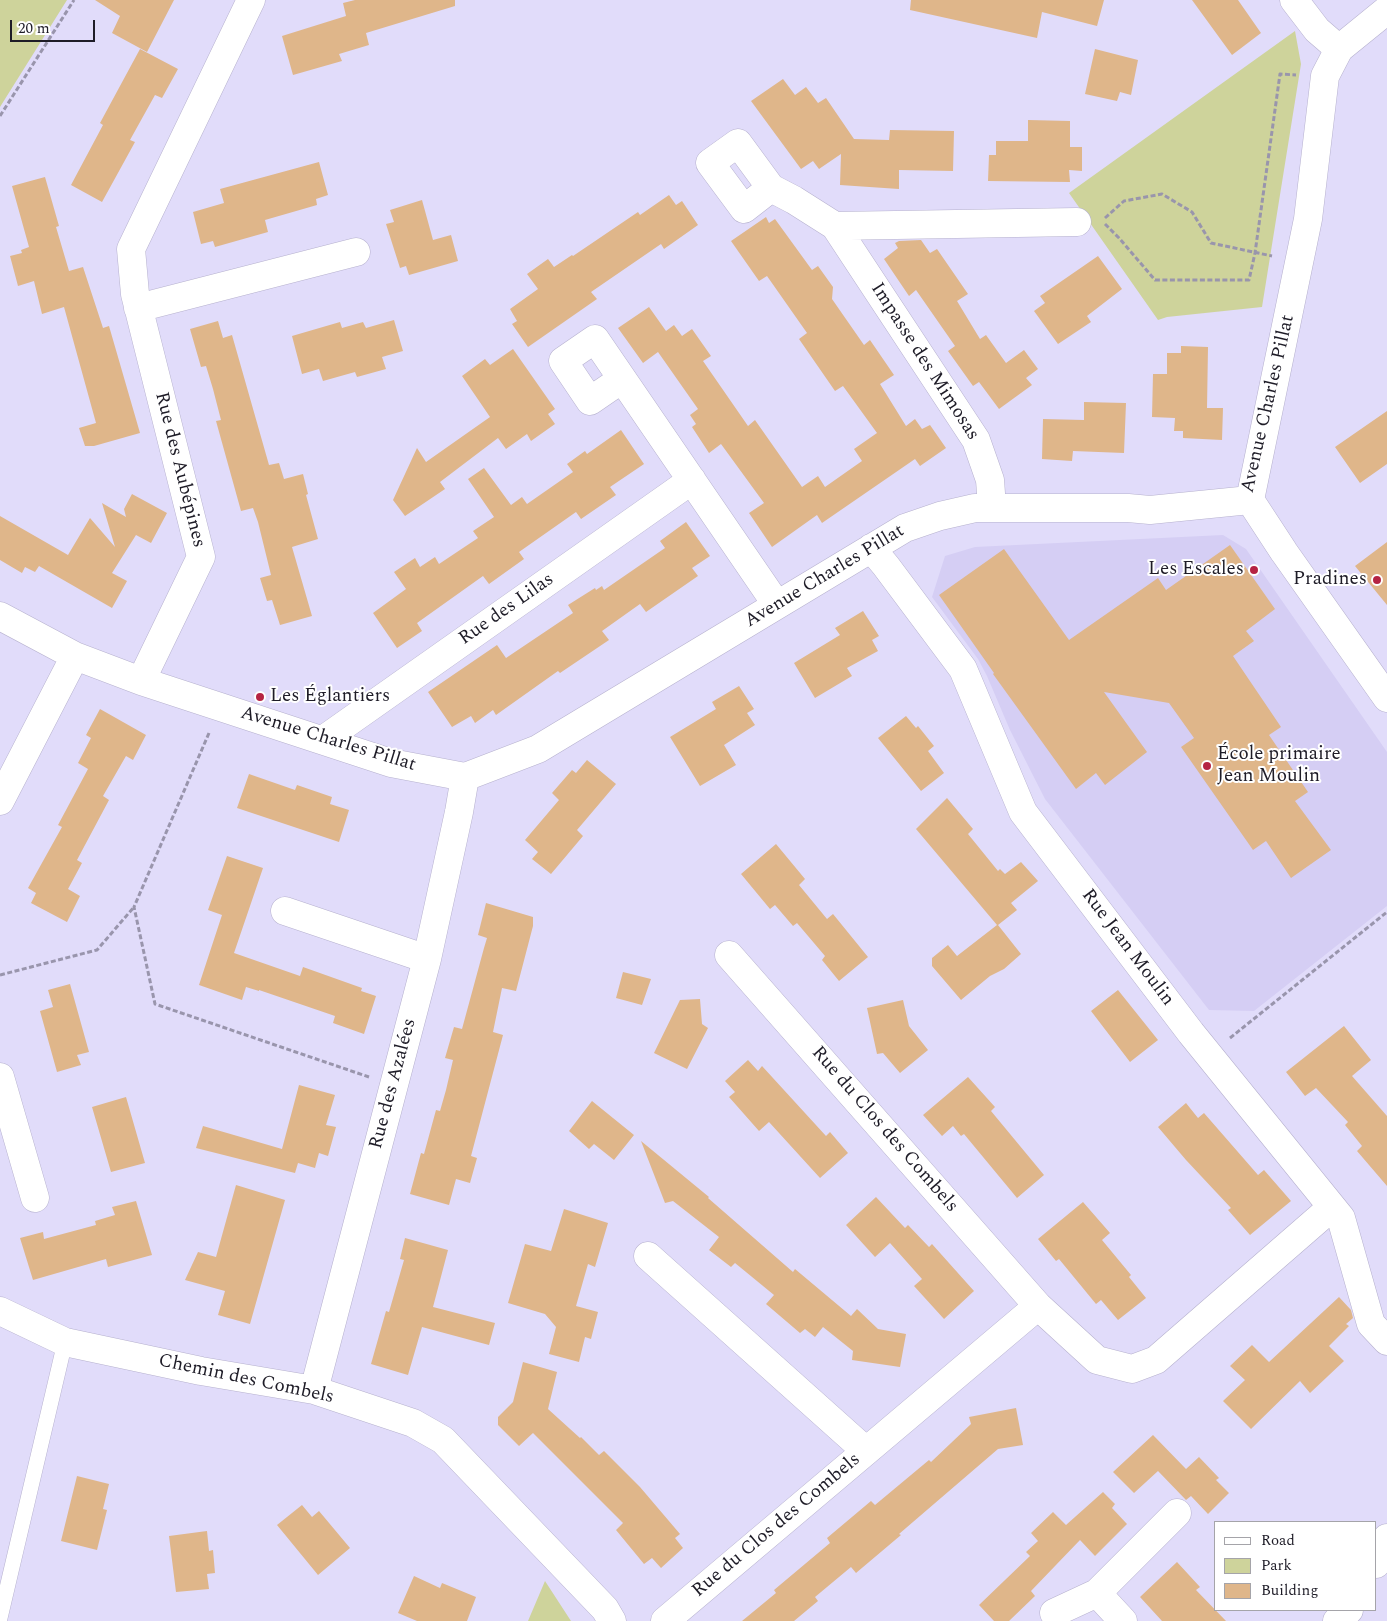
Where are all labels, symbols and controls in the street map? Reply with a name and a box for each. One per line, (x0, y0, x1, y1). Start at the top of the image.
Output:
scale bar (12, 10, 98, 42)
text: 20 m (18, 17, 50, 40)
street label: Impasse des Mimosas (865, 279, 983, 445)
street label: Avenue Charles Pillat (1237, 313, 1301, 495)
street label: Rue des Aubépines (149, 390, 209, 550)
street label: Avenue Charles Pillat (741, 520, 909, 634)
place label: Les Escales (1148, 559, 1244, 581)
marker: Les Escales (1248, 564, 1260, 576)
street label: Rue des Lilas (455, 569, 559, 651)
place label: Pradines (1293, 569, 1367, 591)
marker: Pradines (1371, 574, 1383, 586)
place label: Les Églantiers (270, 686, 390, 708)
marker: Les Églantiers (254, 691, 266, 703)
street label: Avenue Charles Pillat (238, 702, 418, 778)
place label: École primaire Jean Moulin (1217, 744, 1341, 788)
marker: École primaire Jean Moulin (1201, 760, 1213, 772)
street label: Rue Jean Moulin (1076, 885, 1178, 1011)
street label: Rue des Azalées (366, 1016, 422, 1152)
street label: Rue du Clos des Combels (806, 1042, 962, 1218)
street label: Chemin des Combels (156, 1350, 336, 1410)
street label: Rue du Clos des Combels (688, 1449, 866, 1603)
legend (1214, 1521, 1377, 1611)
text: Road (1261, 1529, 1295, 1552)
text: Park (1261, 1554, 1292, 1577)
text: Building (1261, 1579, 1318, 1602)

